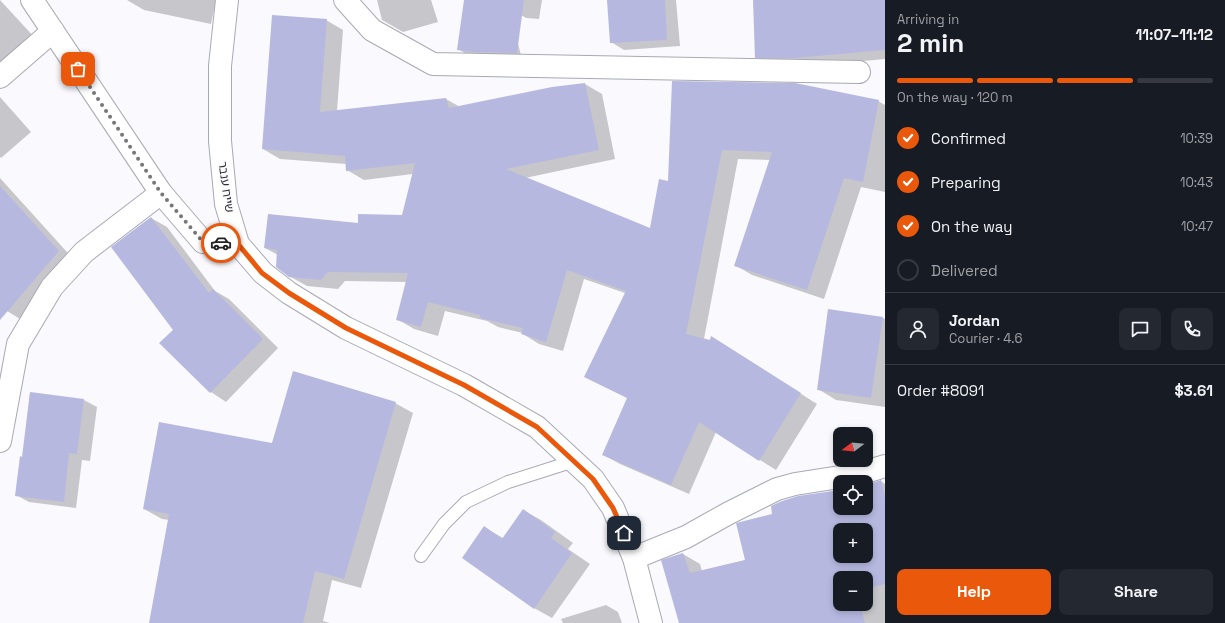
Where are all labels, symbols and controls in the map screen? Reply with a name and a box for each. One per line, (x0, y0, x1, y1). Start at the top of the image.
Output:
text: Arriving in (897, 11, 959, 28)
text: 11:07–11:12 (1135, 25, 1213, 44)
text: 2 min (897, 26, 964, 60)
pin (61, 52, 95, 86)
icon: bag (67, 58, 89, 80)
text: On the way · 120 m (897, 89, 1013, 106)
icon: check (897, 127, 919, 149)
text: Confirmed (931, 129, 1006, 148)
text: 10:39 (1180, 130, 1213, 147)
street label: שייח ענבר (215, 160, 237, 214)
icon: check (897, 171, 919, 193)
text: Preparing (931, 173, 1001, 192)
text: 10:43 (1180, 174, 1213, 191)
icon: check (897, 215, 919, 237)
text: On the way (931, 217, 1012, 236)
text: 10:47 (1181, 218, 1213, 235)
courier (201, 223, 241, 263)
icon: car (210, 232, 232, 254)
text: Delivered (931, 261, 998, 280)
button: person (897, 308, 939, 350)
button: chat (1119, 308, 1161, 350)
button: phone (1171, 308, 1213, 350)
text: Jordan (949, 311, 1000, 330)
text: Courier · 4.6 (949, 330, 1022, 347)
text: Order #8091 (897, 381, 984, 400)
text: $3.61 (1174, 381, 1213, 400)
north arrow (833, 427, 873, 467)
map controls (833, 427, 873, 611)
button: locate (833, 475, 873, 515)
pin (607, 516, 641, 550)
icon: home (613, 522, 635, 544)
button: + (833, 523, 873, 563)
button: Help (897, 569, 1051, 615)
button: Share (1059, 569, 1213, 615)
button: − (833, 571, 873, 611)

